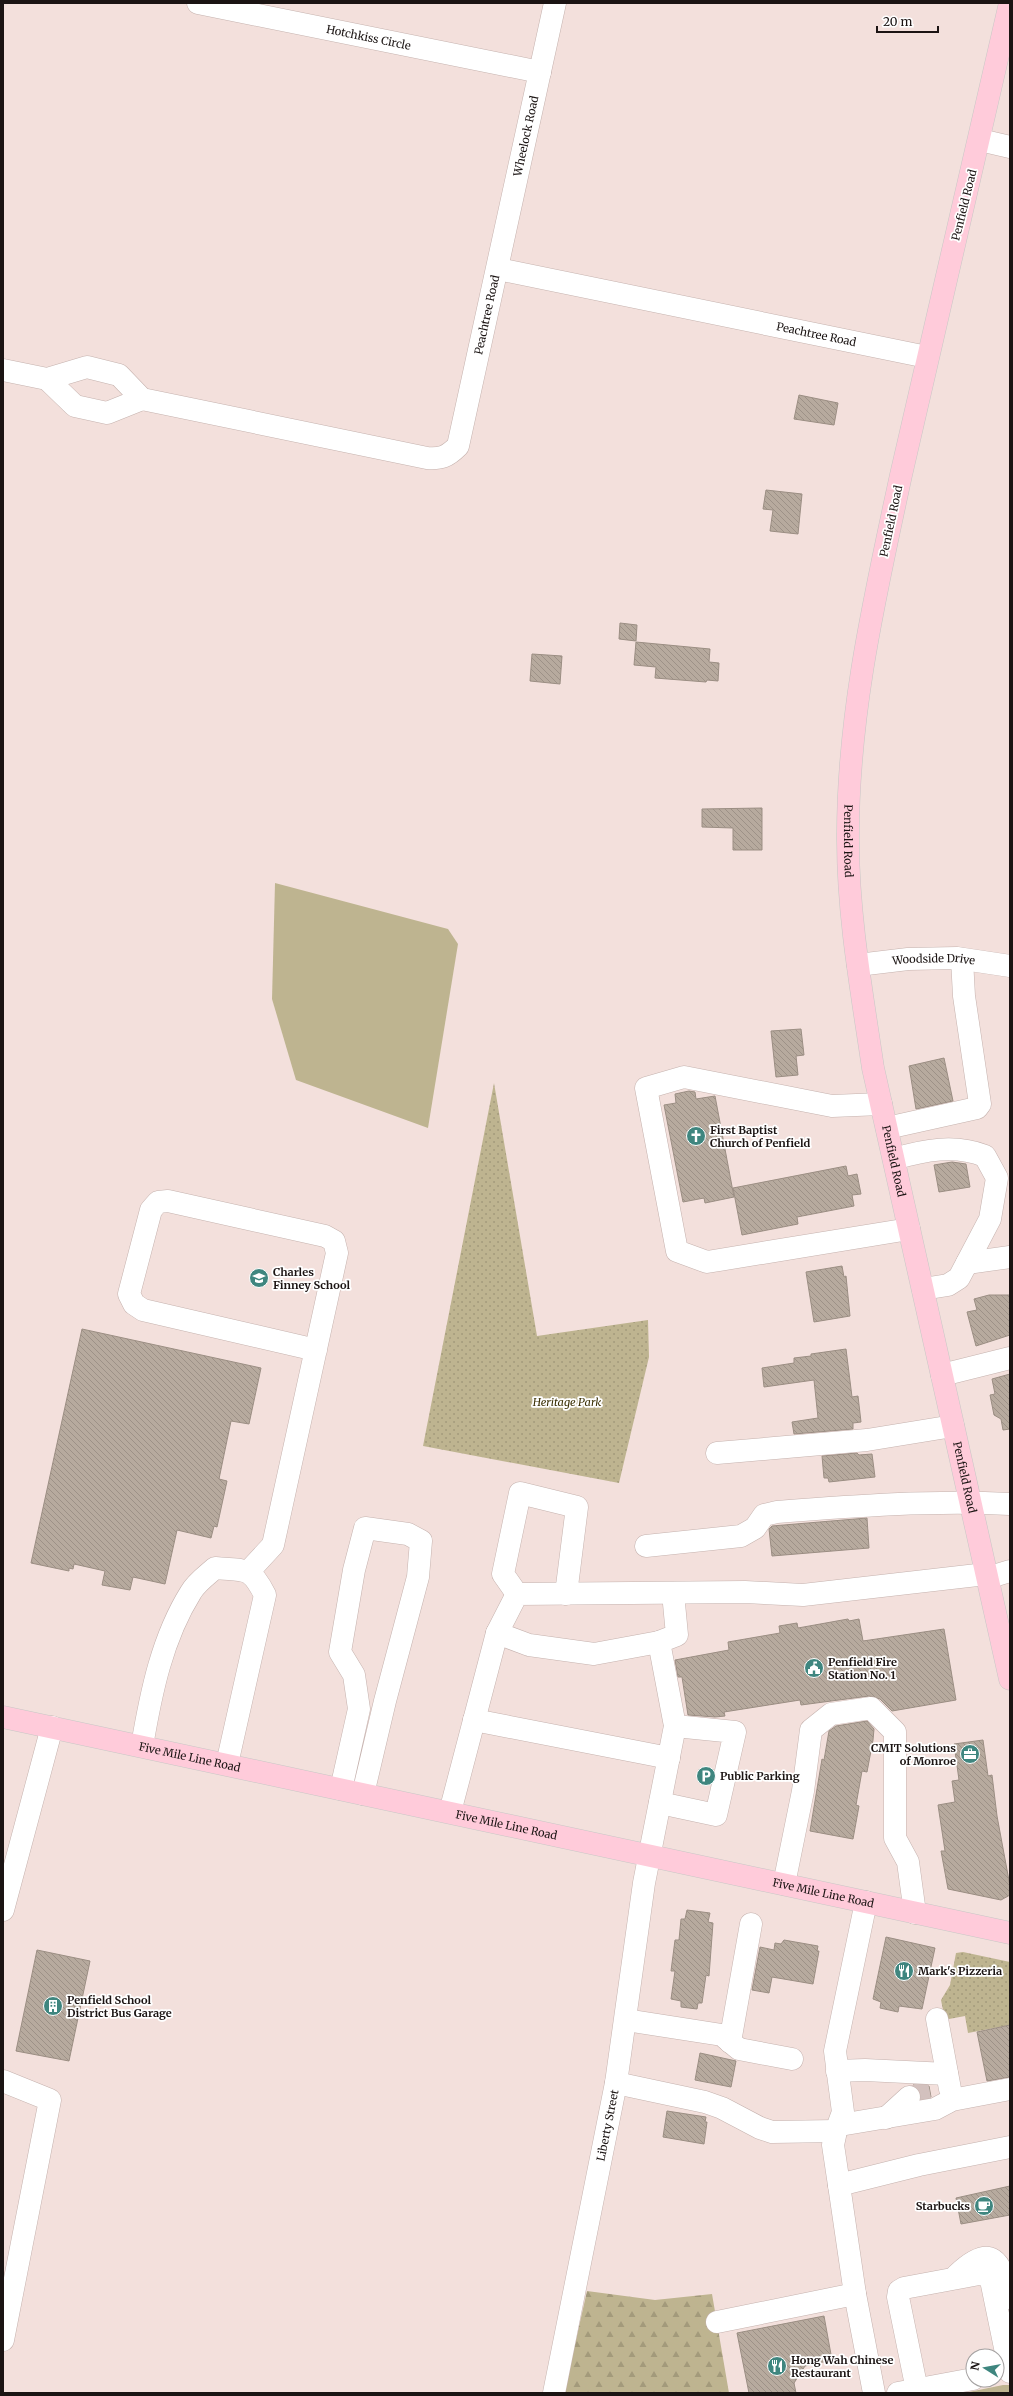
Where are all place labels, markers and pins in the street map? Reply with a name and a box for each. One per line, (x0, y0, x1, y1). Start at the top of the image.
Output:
place label: First Baptist Church of Penfield (710, 1123, 810, 1150)
church icon: First Baptist Church of Penfield (685, 1125, 707, 1147)
place label: Charles Finney School (273, 1265, 350, 1292)
school or university icon: Charles Finney School (248, 1267, 270, 1289)
place label: Penfield Fire Station No. 1 (828, 1655, 897, 1682)
public building icon: Penfield Fire Station No. 1 (803, 1657, 825, 1679)
place label: CMIT Solutions of Monroe (871, 1741, 956, 1768)
office icon: CMIT Solutions of Monroe (959, 1743, 981, 1765)
parking icon: Public Parking (695, 1765, 717, 1787)
place label: Public Parking (720, 1769, 800, 1783)
restaurant icon: Mark's Pizzeria (893, 1960, 915, 1982)
place label: Mark's Pizzeria (918, 1964, 1002, 1978)
place label: Penfield School District Bus Garage (67, 1993, 172, 2020)
building icon: Penfield School District Bus Garage (42, 1995, 64, 2017)
cafe icon: Starbucks (973, 2195, 995, 2217)
place label: Starbucks (916, 2199, 970, 2213)
place label: Hong Wah Chinese Restaurant (791, 2353, 894, 2380)
restaurant icon: Hong Wah Chinese Restaurant (766, 2355, 788, 2377)

